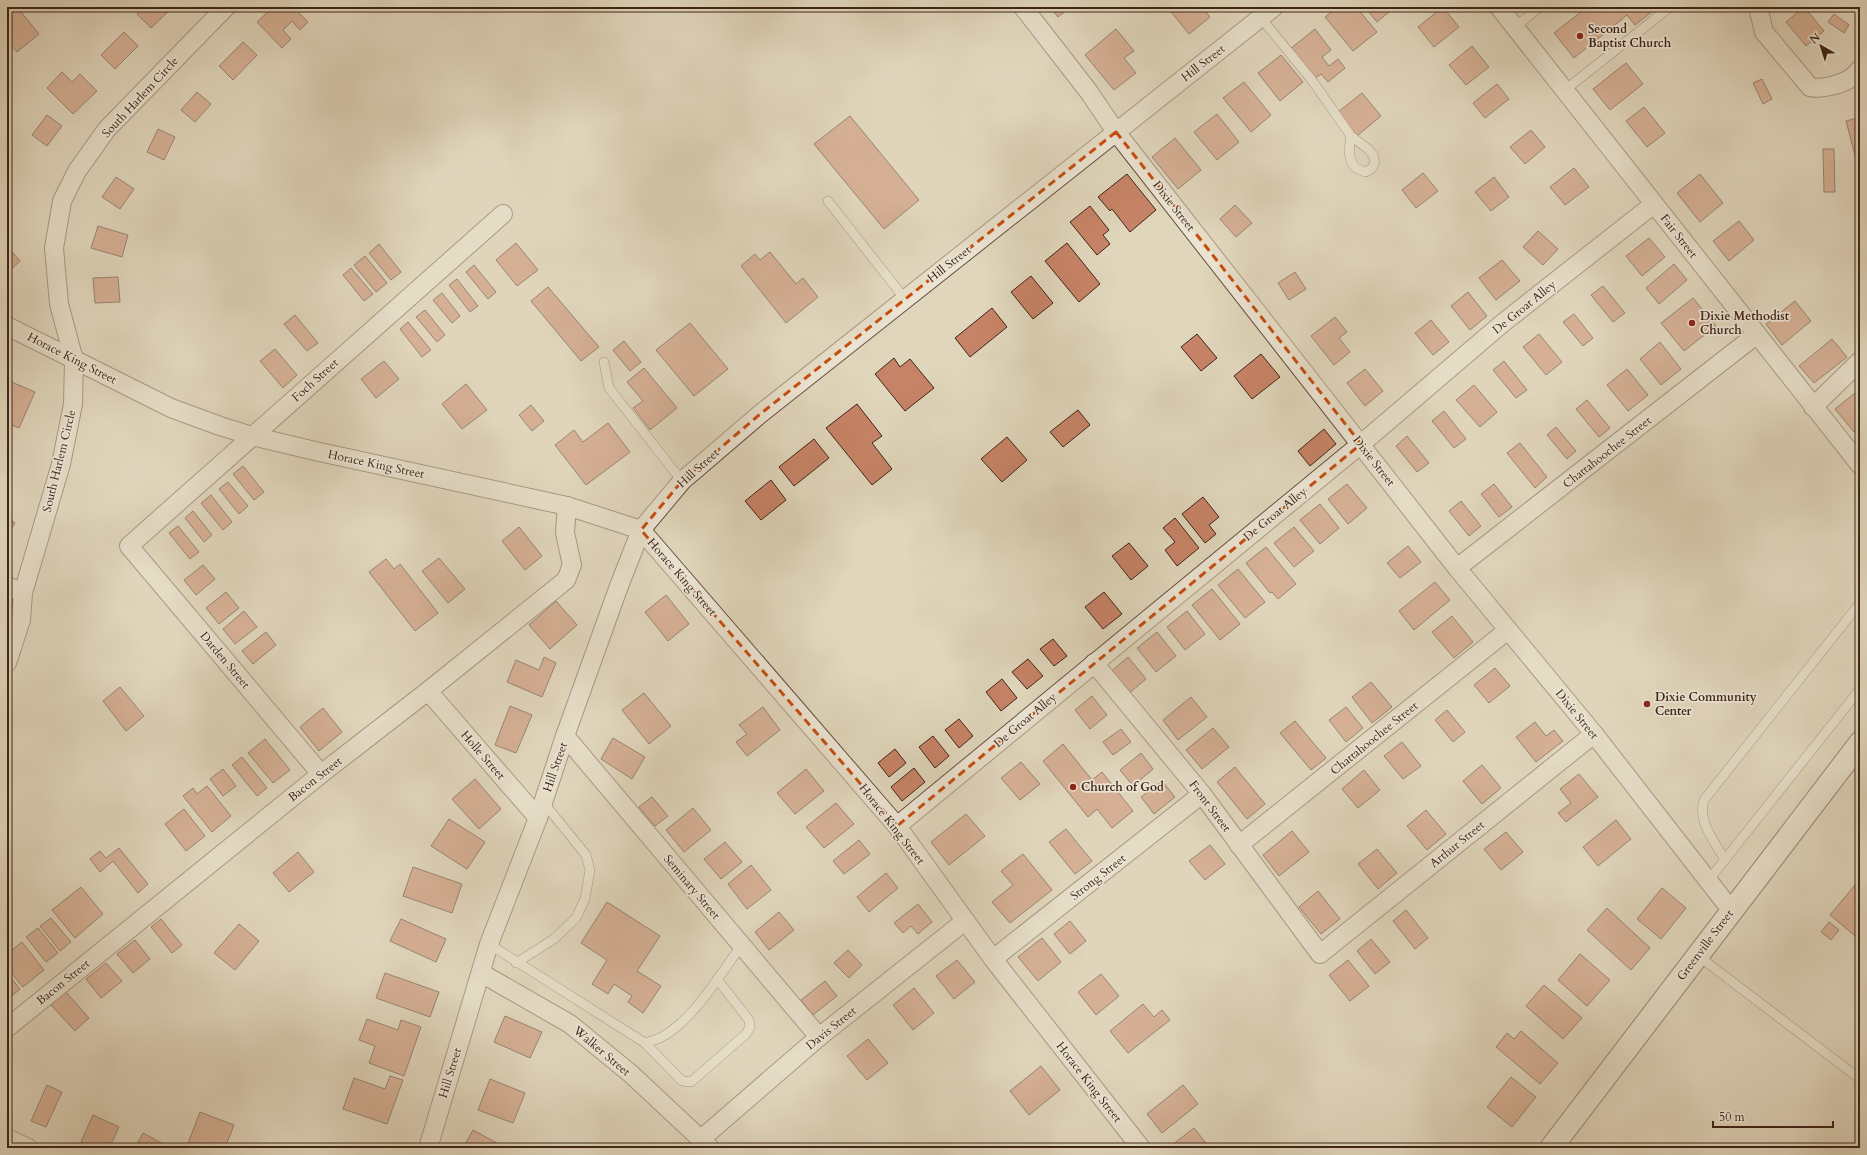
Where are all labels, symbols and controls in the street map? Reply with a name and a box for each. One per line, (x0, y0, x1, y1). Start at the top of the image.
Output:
place label: Second Baptist Church (1588, 21, 1672, 51)
north arrow (1801, 26, 1841, 66)
text: N (1807, 29, 1824, 47)
marker: Second Baptist Church (1575, 31, 1585, 41)
street label: Hill Street (1178, 41, 1228, 85)
street label: South Harlem Circle (98, 53, 182, 141)
street label: Dixie Street (1149, 177, 1199, 235)
street label: Fair Street (1657, 211, 1701, 262)
street label: Hill Street (924, 242, 974, 286)
street label: De Groat Alley (1489, 276, 1560, 338)
place label: Dixie Methodist Church (1700, 308, 1790, 338)
marker: Dixie Methodist Church (1687, 318, 1697, 328)
street label: Horace King Street (25, 329, 120, 388)
street label: Foch Street (288, 355, 342, 405)
street label: South Harlem Circle (39, 408, 79, 514)
street label: Chattahoochee Street (1559, 412, 1655, 492)
street label: Dixie Street (1349, 432, 1399, 490)
street label: Hill Street (673, 445, 723, 491)
street label: Horace King Street (326, 446, 426, 482)
street label: De Groat Alley (1240, 483, 1311, 545)
street label: Horace King Street (644, 535, 720, 619)
street label: Darden Street (196, 628, 254, 692)
street label: Dixie Street (1552, 686, 1602, 743)
street label: De Groat Alley (990, 689, 1060, 751)
place label: Dixie Community Center (1655, 689, 1757, 719)
street label: Chattahoochee Street (1327, 698, 1421, 778)
marker: Dixie Community Center (1642, 699, 1652, 709)
street label: Holle Street (457, 727, 509, 783)
street label: Hill Street (539, 740, 571, 794)
street label: Bacon Street (285, 753, 345, 805)
street label: Front Street (1185, 777, 1235, 835)
place label: Church of God (1081, 779, 1164, 795)
street label: Horace King Street (855, 780, 929, 868)
marker: Church of God (1068, 782, 1078, 792)
street label: Arthur Street (1426, 817, 1488, 871)
street label: Strong Street (1067, 850, 1129, 904)
street label: Seminary Street (660, 851, 724, 923)
street label: Greenville Street (1673, 906, 1737, 984)
street label: Bacon Street (33, 955, 93, 1008)
street label: Davis Street (802, 1003, 860, 1053)
street label: Walker Street (569, 1022, 634, 1080)
street label: Horace King Street (1052, 1038, 1126, 1126)
street label: Hill Street (435, 1046, 465, 1100)
scale bar (1713, 1103, 1833, 1129)
text: 50 m (1719, 1109, 1746, 1125)

